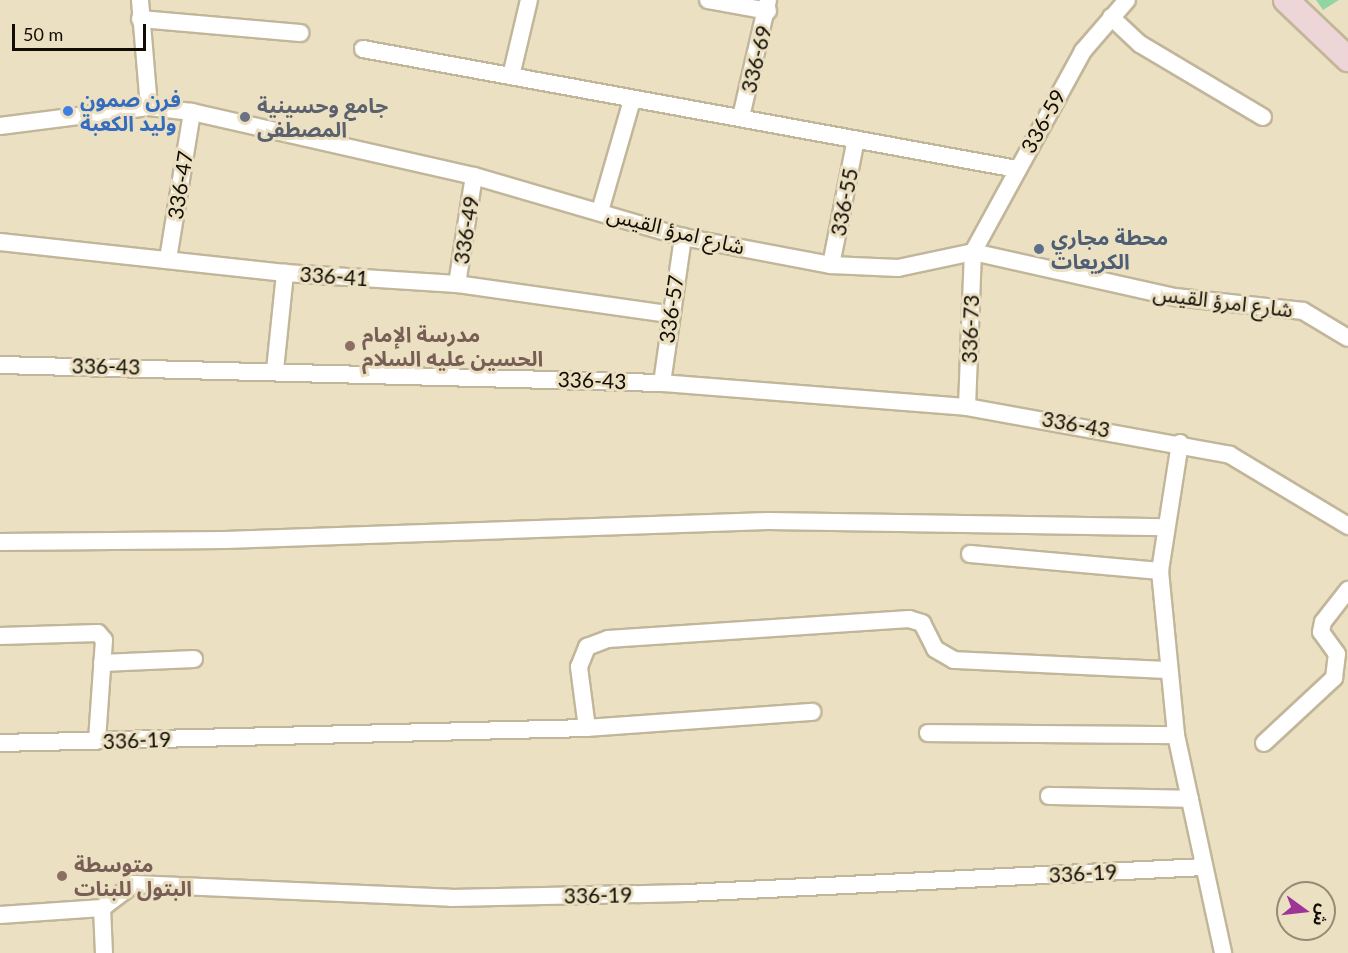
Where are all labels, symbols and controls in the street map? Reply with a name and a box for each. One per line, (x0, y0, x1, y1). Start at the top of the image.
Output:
scale bar (15, 12, 148, 50)
text: 50 m (23, 23, 63, 45)
street label: 336-69 (735, 23, 777, 95)
street label: 336-59 (1015, 85, 1071, 157)
place label: فرن صمون وليد الكعبة (80, 86, 181, 136)
place label: جامع وحسينية المصطفى (257, 92, 388, 142)
marker: فرن صمون وليد الكعبة (61, 104, 75, 118)
marker: جامع وحسينية المصطفى (238, 110, 252, 124)
street label: 336-47 (162, 149, 198, 221)
street label: 336-55 (825, 166, 863, 238)
street label: 336-49 (448, 194, 484, 266)
street label: شارع امرؤ القيس (605, 201, 747, 259)
place label: محطة مجاري الكريعات (1051, 224, 1168, 274)
marker: محطة مجاري الكريعات (1032, 242, 1046, 256)
street label: 336-41 (299, 261, 369, 291)
street label: 336-57 (654, 273, 688, 345)
street label: شارع امرؤ القيس (1152, 280, 1294, 322)
street label: 336-73 (956, 294, 984, 364)
place label: مدرسة الإمام الحسين عليه السلام (362, 321, 543, 371)
marker: مدرسة الإمام الحسين عليه السلام (343, 339, 357, 353)
street label: 336-43 (71, 353, 141, 379)
street label: 336-43 (557, 366, 627, 394)
street label: 336-43 (1040, 406, 1112, 442)
street label: 336-19 (102, 726, 172, 754)
place label: متوسطة البتول للبنات (74, 851, 192, 901)
street label: 336-19 (1048, 859, 1118, 887)
marker: متوسطة البتول للبنات (55, 869, 69, 883)
north arrow (1276, 881, 1336, 941)
street label: 336-19 (563, 882, 633, 908)
text: ش (1310, 902, 1334, 928)

